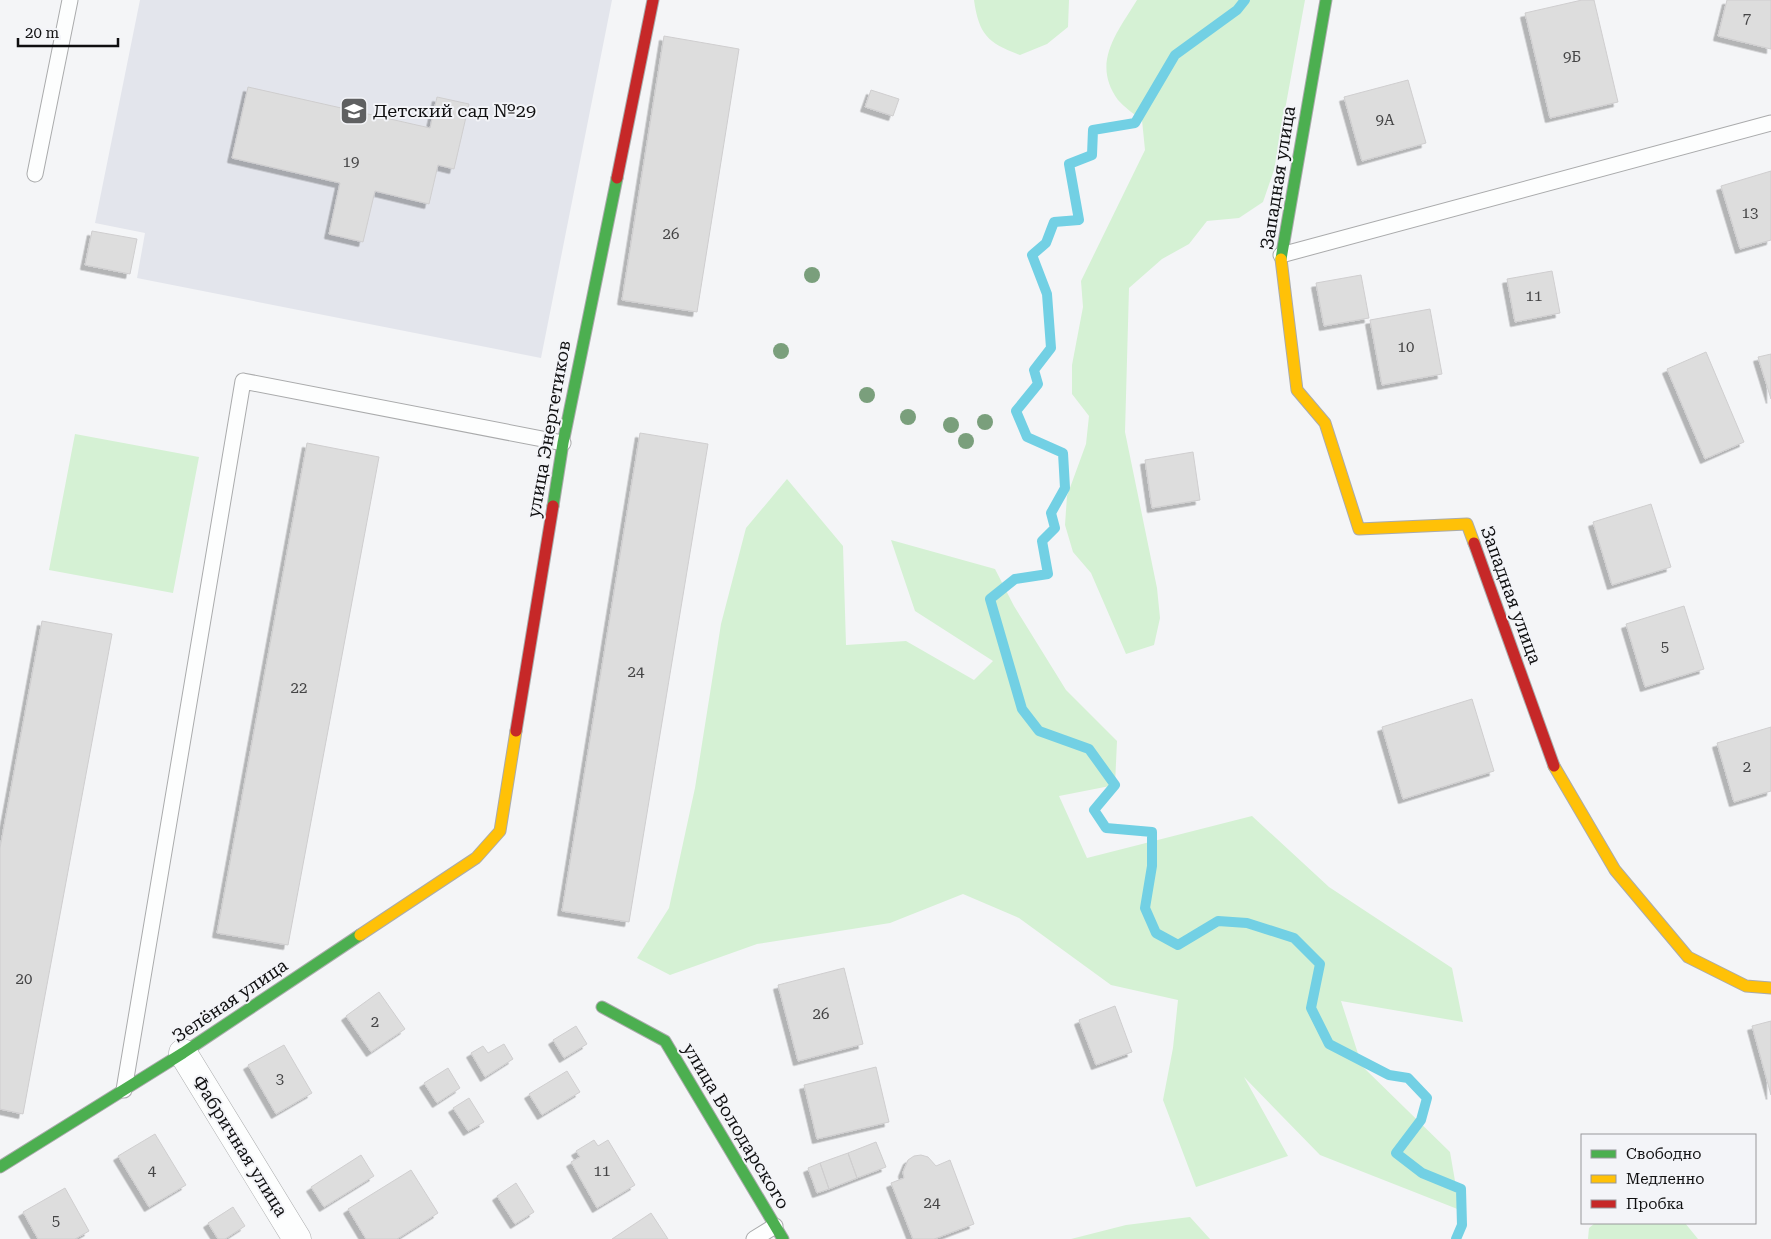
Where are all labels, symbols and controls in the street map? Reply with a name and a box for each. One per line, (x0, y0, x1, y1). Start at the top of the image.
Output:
house number: 7 (1743, 9, 1751, 27)
scale bar (18, 15, 118, 47)
text: 20 m (25, 24, 60, 42)
house number: 9Б (1563, 48, 1581, 66)
school or university icon: Детский сад №29 (339, 96, 369, 126)
place label: Детский сад №29 (373, 100, 536, 121)
street label: Западная улица (1256, 104, 1299, 251)
house number: 9А (1376, 111, 1395, 129)
house number: 19 (343, 153, 359, 171)
house number: 13 (1742, 204, 1758, 222)
house number: 26 (663, 225, 679, 243)
house number: 11 (1526, 287, 1542, 305)
house number: 10 (1398, 338, 1414, 356)
street label: улица Энергетиков (523, 339, 574, 519)
street label: Западная улица (1477, 523, 1546, 667)
house number: 5 (1661, 638, 1669, 656)
house number: 24 (628, 663, 645, 681)
house number: 22 (291, 679, 307, 697)
house number: 2 (1743, 758, 1751, 776)
street label: Зелёная улица (168, 954, 292, 1047)
house number: 20 (16, 970, 32, 988)
house number: 26 (813, 1005, 829, 1023)
house number: 2 (371, 1013, 379, 1031)
street label: улица Володарского (679, 1039, 794, 1213)
house number: 3 (276, 1070, 284, 1088)
street label: Фабричная улица (188, 1071, 293, 1220)
legend (1581, 1134, 1756, 1224)
text: Свободно (1626, 1145, 1701, 1163)
house number: 4 (148, 1162, 157, 1180)
house number: 11 (594, 1162, 610, 1180)
text: Медленно (1626, 1170, 1705, 1188)
house number: 24 (924, 1194, 941, 1212)
text: Пробка (1626, 1195, 1684, 1213)
house number: 5 (52, 1212, 60, 1230)

